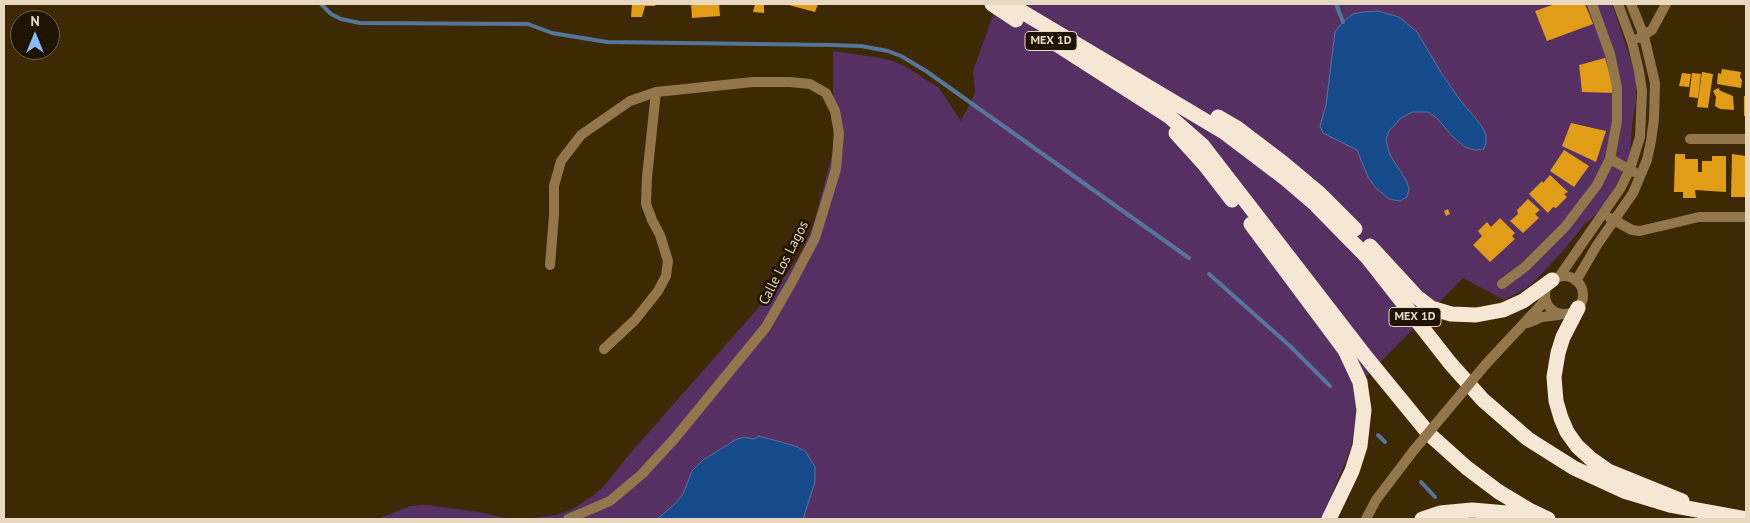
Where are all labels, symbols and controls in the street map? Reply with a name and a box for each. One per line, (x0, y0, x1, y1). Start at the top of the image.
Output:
north arrow (10, 10, 60, 60)
text: N (30, 12, 40, 30)
road number: MEX 1D (1025, 31, 1077, 50)
street label: Calle Los Lagos (756, 218, 812, 308)
road number: MEX 1D (1389, 308, 1441, 326)

